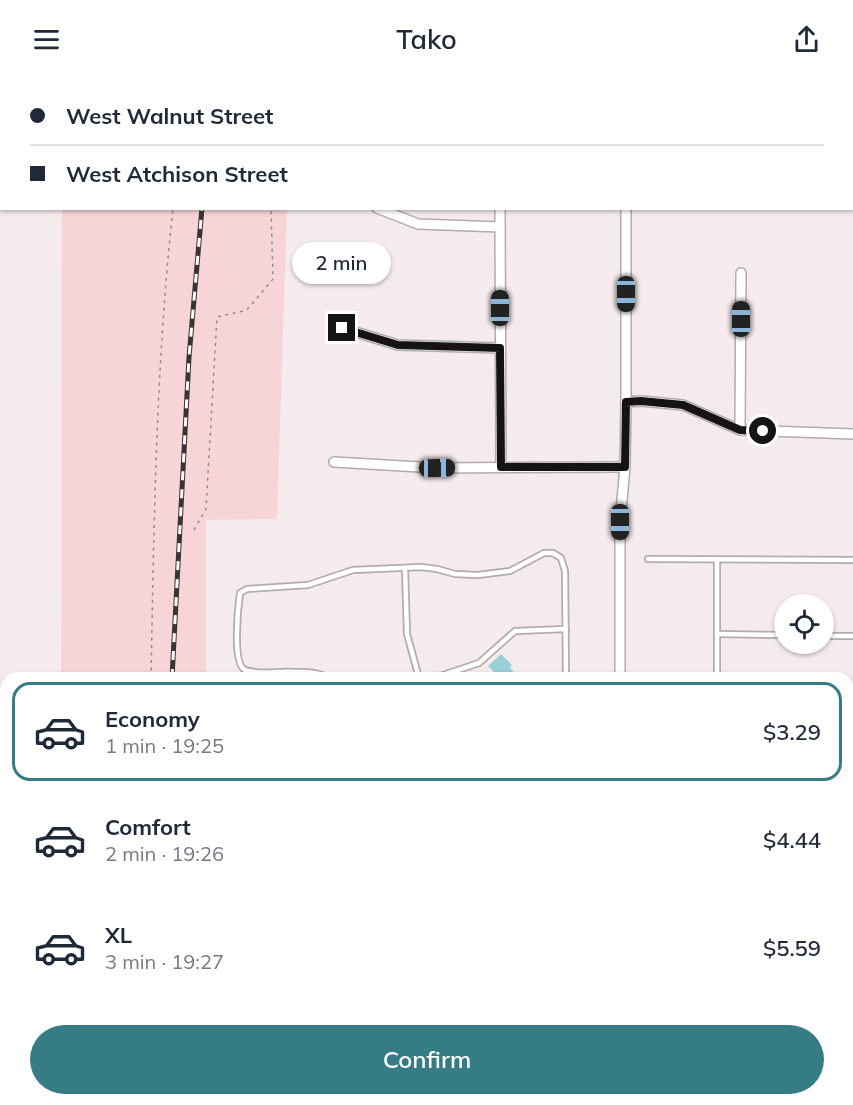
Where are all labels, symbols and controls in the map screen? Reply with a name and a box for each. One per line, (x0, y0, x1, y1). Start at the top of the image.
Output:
text: Tako (396, 22, 457, 56)
icon: menu (30, 23, 63, 56)
icon: share (790, 23, 823, 56)
text: West Walnut Street (66, 102, 273, 130)
text: West Atchison Street (66, 160, 288, 188)
callout: 2 min (292, 241, 392, 283)
text: 2 min (316, 250, 367, 275)
car (617, 276, 635, 312)
car (491, 290, 509, 326)
car (732, 301, 750, 337)
route end (328, 314, 355, 341)
route start (749, 417, 776, 444)
car (419, 459, 455, 477)
car (611, 504, 629, 540)
map controls (774, 594, 834, 654)
button: locate (774, 594, 834, 654)
icon: car (33, 705, 87, 759)
text: Economy (105, 705, 200, 733)
text: $3.29 (763, 718, 821, 746)
text: 1 min · 19:25 (105, 733, 224, 758)
icon: car (33, 813, 87, 867)
text: Comfort (105, 813, 191, 841)
text: $4.44 (763, 826, 821, 854)
text: 2 min · 19:26 (105, 841, 224, 866)
icon: car (33, 921, 87, 975)
text: XL (105, 921, 132, 949)
text: $5.59 (763, 934, 821, 962)
text: 3 min · 19:27 (105, 949, 224, 974)
button: Confirm (30, 1025, 824, 1094)

